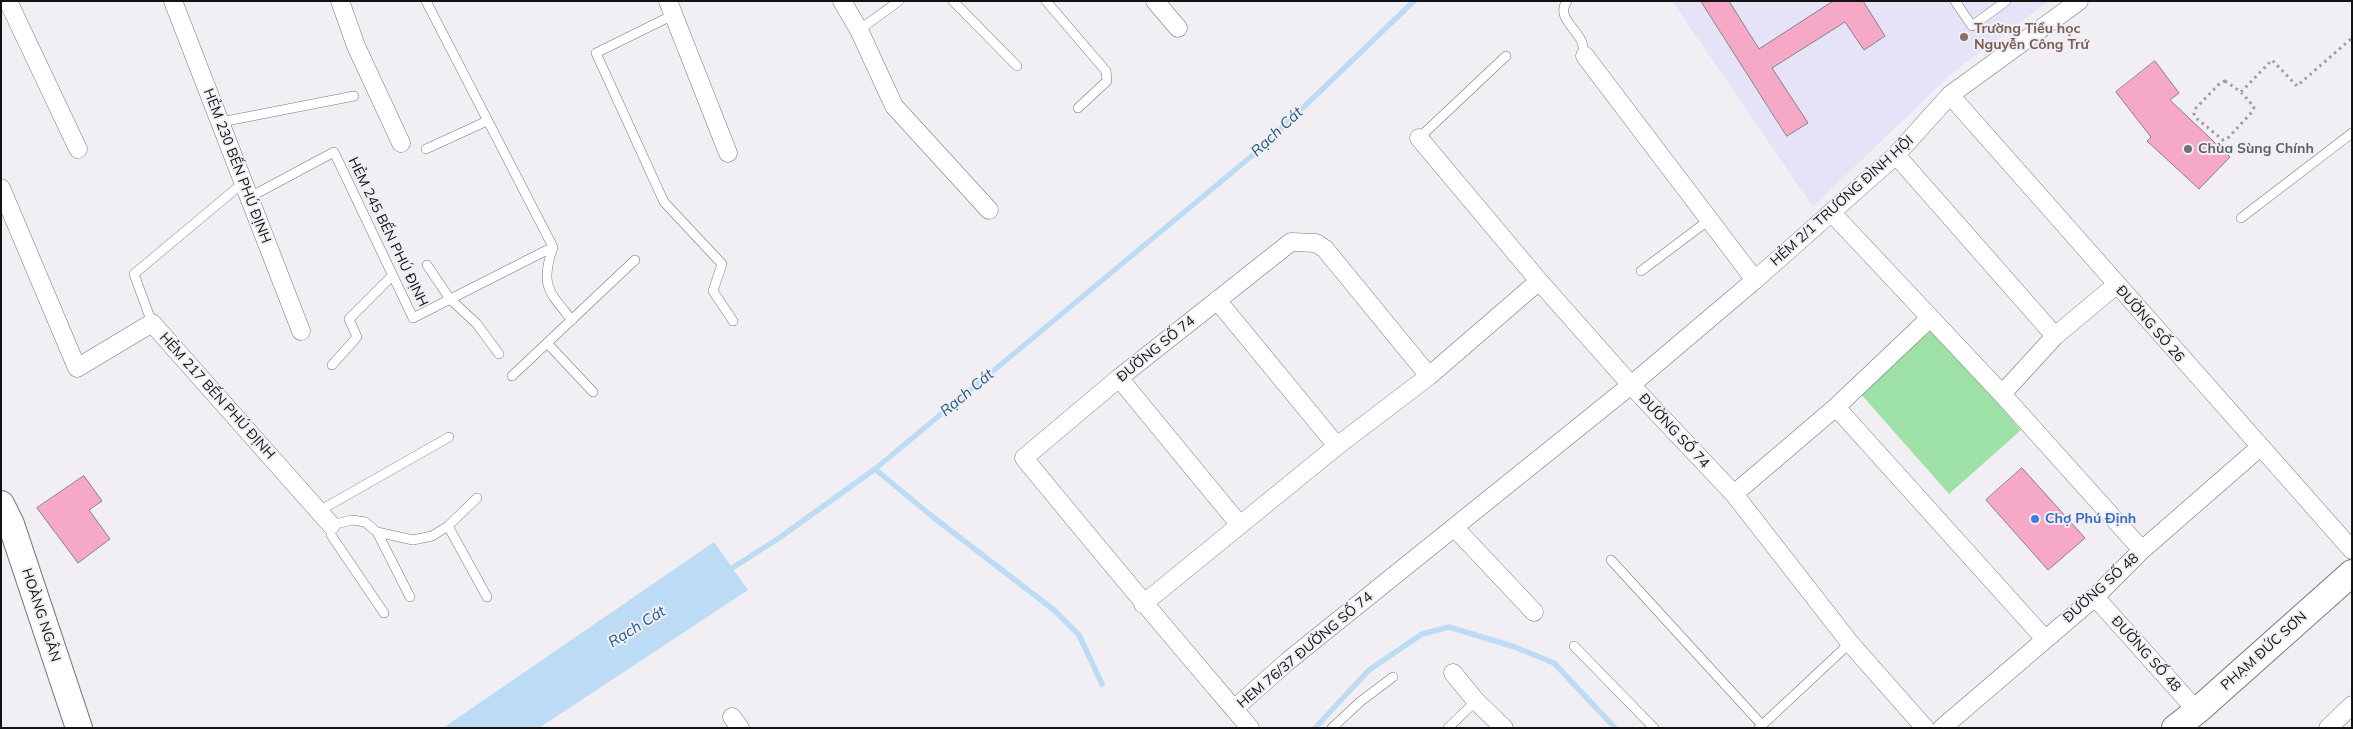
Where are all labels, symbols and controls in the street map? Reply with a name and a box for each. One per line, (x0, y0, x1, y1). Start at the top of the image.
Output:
place label: Trường Tiểu học Nguyễn Công Trứ (1974, 21, 2089, 54)
marker: Trường Tiểu học Nguyễn Công Trứ (1958, 31, 1970, 43)
street label: HẺM 230 BẾN PHÚ ĐỊNH (200, 86, 274, 246)
water label: Rạch Cát (1247, 104, 1307, 160)
street label: HẺM 2/1 TRƯƠNG ĐÌNH HỘI (1767, 132, 1917, 270)
place label: Chùa Sùng Chính (2198, 141, 2314, 157)
marker: Chùa Sùng Chính (2182, 143, 2194, 155)
street label: HẺM 245 BẾN PHÚ ĐỊNH (344, 154, 432, 310)
street label: ĐƯỜNG SỐ 26 (2112, 282, 2188, 366)
street label: ĐƯỜNG SỐ 74 (1113, 312, 1199, 386)
street label: HẺM 217 BẾN PHÚ ĐỊNH (156, 329, 278, 463)
water label: Rạch Cát (937, 366, 997, 420)
street label: ĐƯỜNG SỐ 74 (1635, 390, 1713, 472)
place label: Chợ Phú Định (2045, 511, 2136, 527)
marker: Chợ Phú Định (2029, 513, 2041, 525)
street label: ĐƯỜNG SỐ 48 (2060, 550, 2142, 626)
street label: HOÀNG NGÂN (18, 566, 64, 664)
street label: HEM 76/37 ĐƯỜNG SỐ 74 (1234, 588, 1376, 712)
water label: Rạch Cát (605, 602, 669, 652)
street label: PHẠM ĐỨC SƠN (2218, 608, 2310, 694)
street label: ĐƯỜNG SỐ 48 (2108, 613, 2184, 695)

